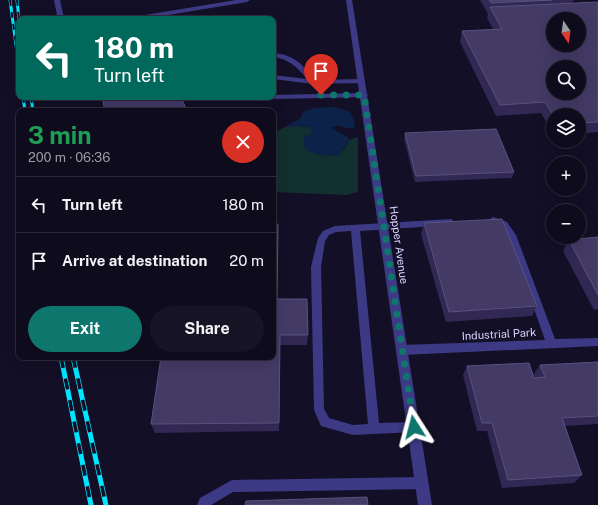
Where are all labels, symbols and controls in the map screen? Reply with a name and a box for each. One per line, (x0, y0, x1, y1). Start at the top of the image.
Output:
north arrow (546, 12, 586, 52)
map controls (546, 12, 586, 244)
text: 180 m (94, 31, 174, 64)
icon: left (28, 32, 80, 84)
pin (304, 54, 338, 95)
icon: arrive (310, 60, 332, 82)
button: search (546, 60, 586, 100)
text: Turn left (94, 65, 164, 86)
button: layers (546, 108, 586, 148)
text: 3 min (28, 121, 92, 149)
button: close (222, 121, 264, 163)
text: 200 m · 06:36 (28, 150, 110, 165)
button: + (546, 156, 586, 196)
icon: left (28, 194, 50, 216)
text: Turn left (62, 196, 123, 213)
text: 180 m (222, 196, 264, 213)
button: − (546, 204, 586, 244)
street label: Hopper Avenue (388, 205, 410, 285)
icon: arrive (28, 250, 50, 272)
text: Arrive at destination (62, 252, 207, 269)
text: 20 m (229, 252, 264, 269)
button: Exit (28, 306, 142, 352)
button: Share (150, 306, 264, 352)
street label: Industrial Park (461, 326, 537, 342)
position arrow (393, 406, 435, 448)

